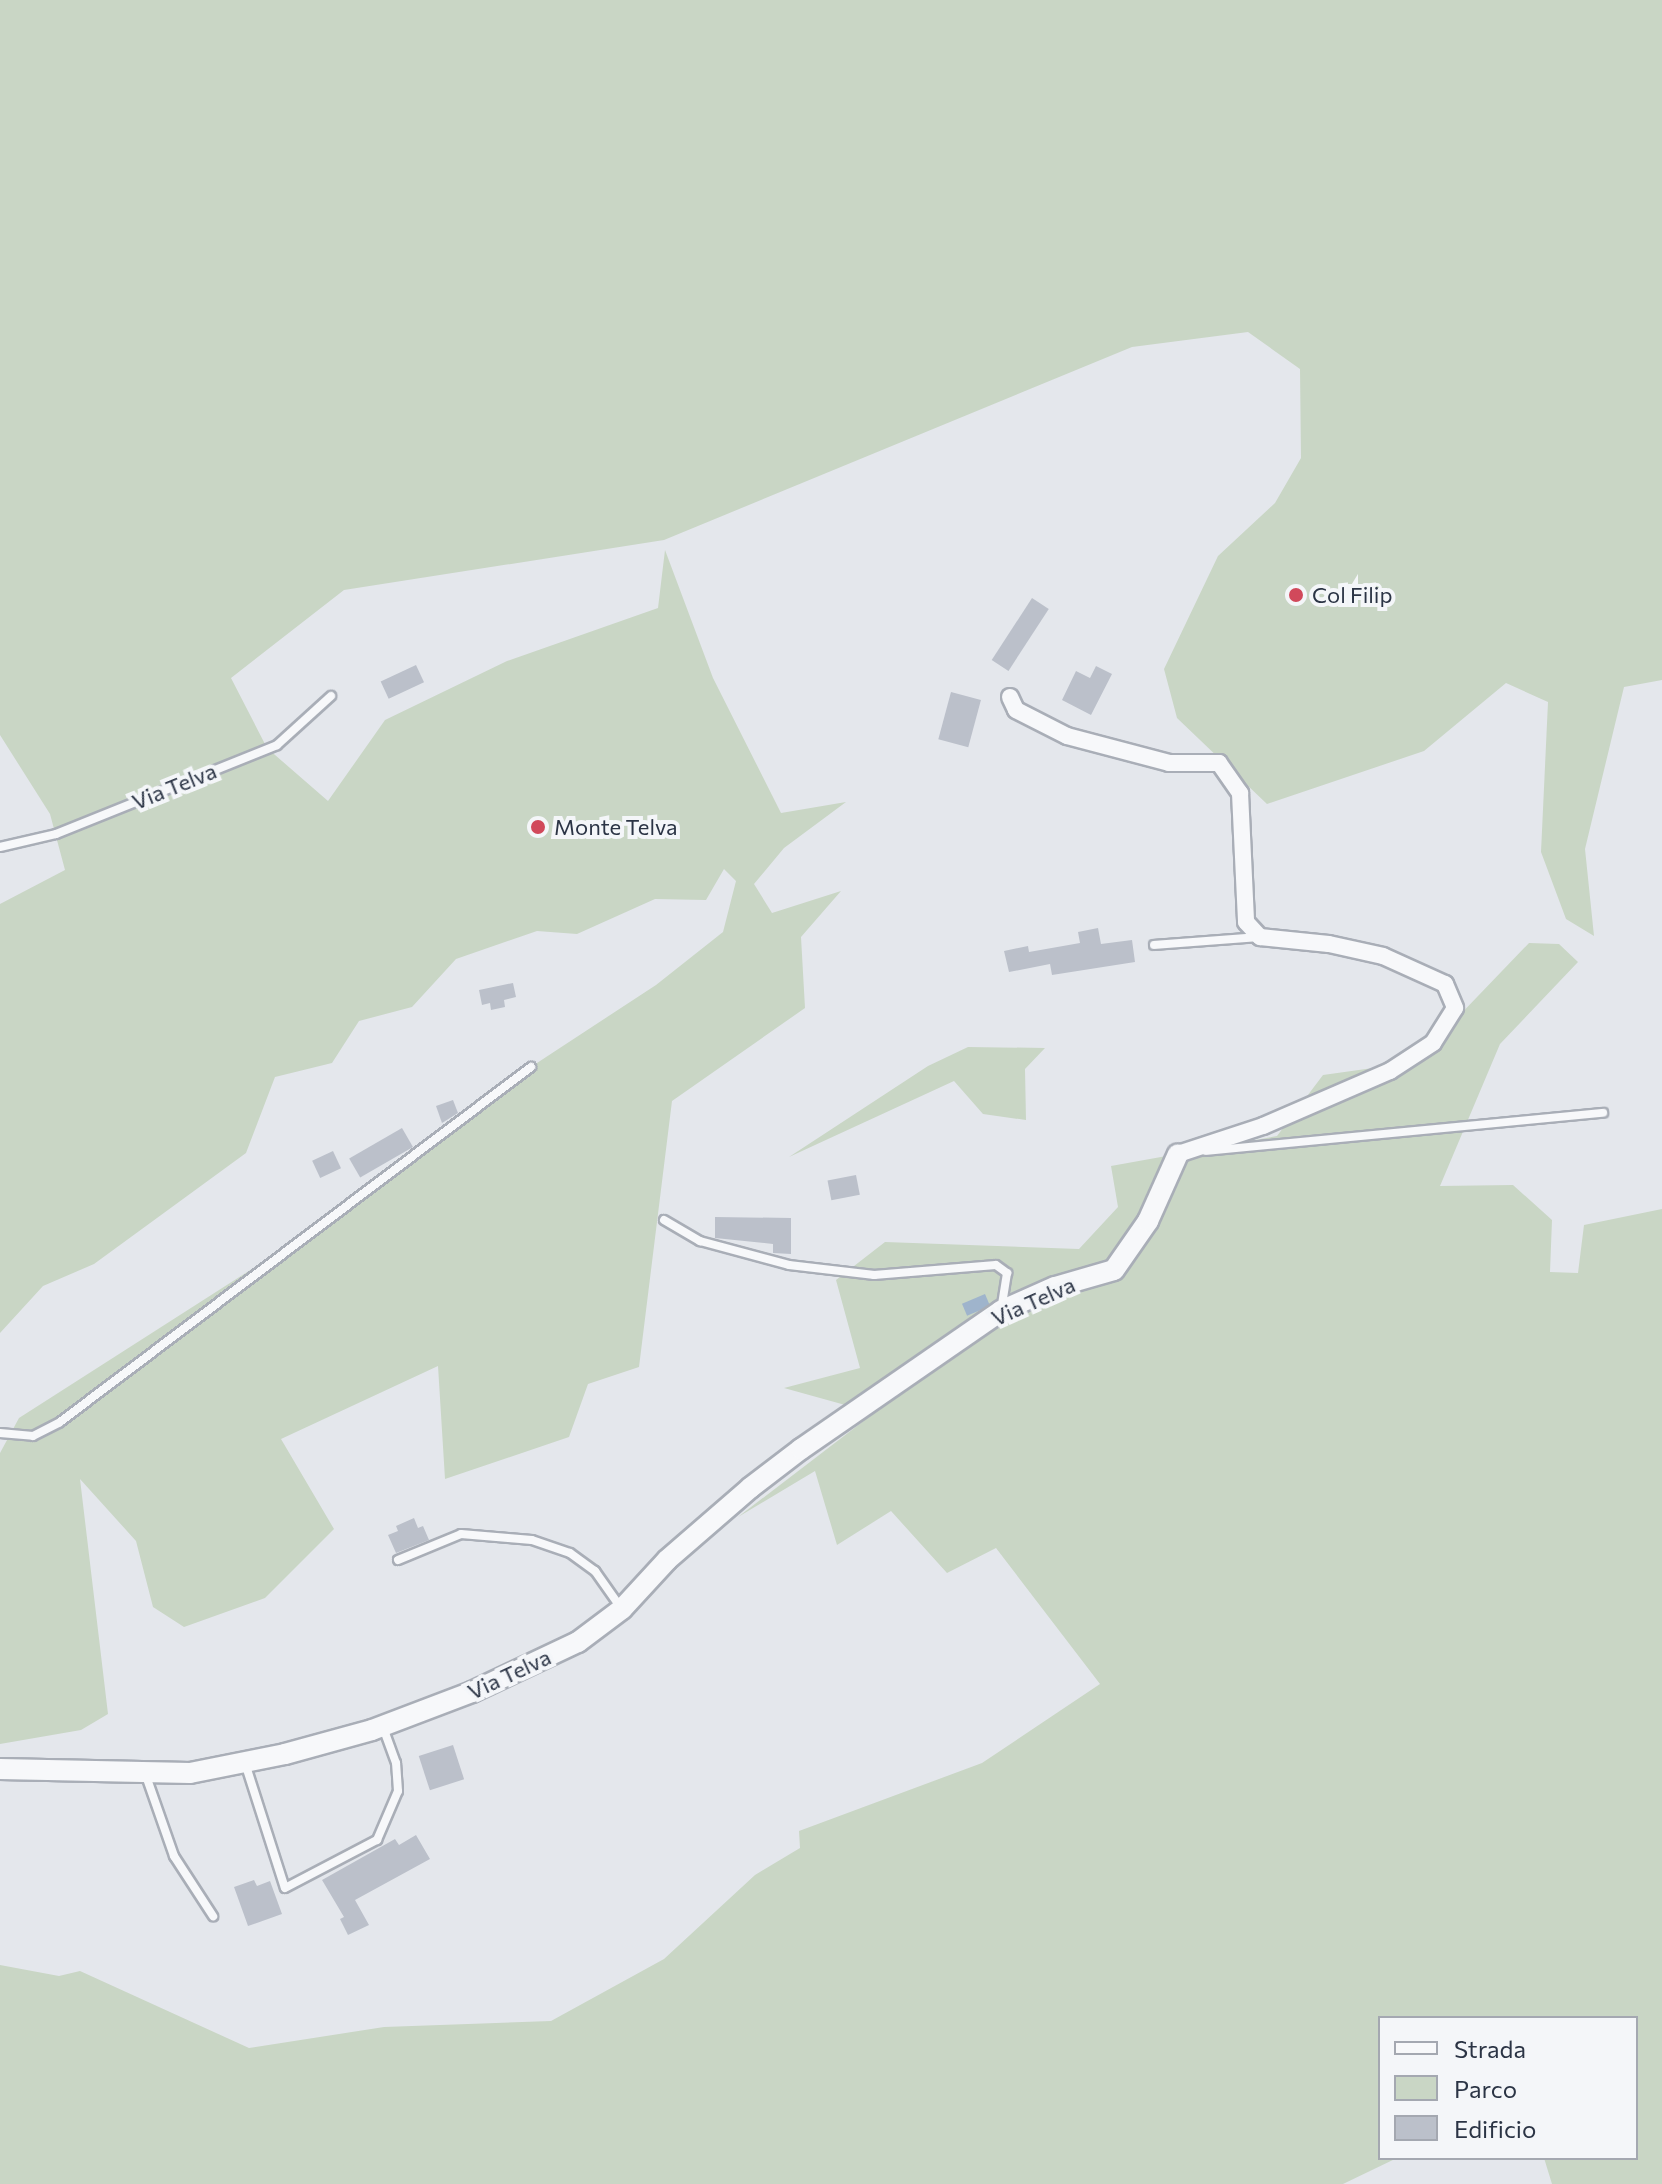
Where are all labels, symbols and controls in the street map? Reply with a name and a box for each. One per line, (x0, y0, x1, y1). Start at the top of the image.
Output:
place label: Col Filip (1312, 582, 1393, 608)
marker: Col Filip (1287, 586, 1305, 604)
street label: Via Telva (128, 757, 220, 815)
place label: Monte Telva (554, 814, 678, 840)
marker: Monte Telva (529, 818, 547, 836)
street label: Via Telva (987, 1271, 1079, 1331)
street label: Via Telva (463, 1643, 555, 1705)
legend (1378, 2016, 1638, 2160)
text: Strada (1454, 2034, 1526, 2063)
text: Parco (1454, 2074, 1517, 2103)
text: Edificio (1454, 2114, 1536, 2143)

